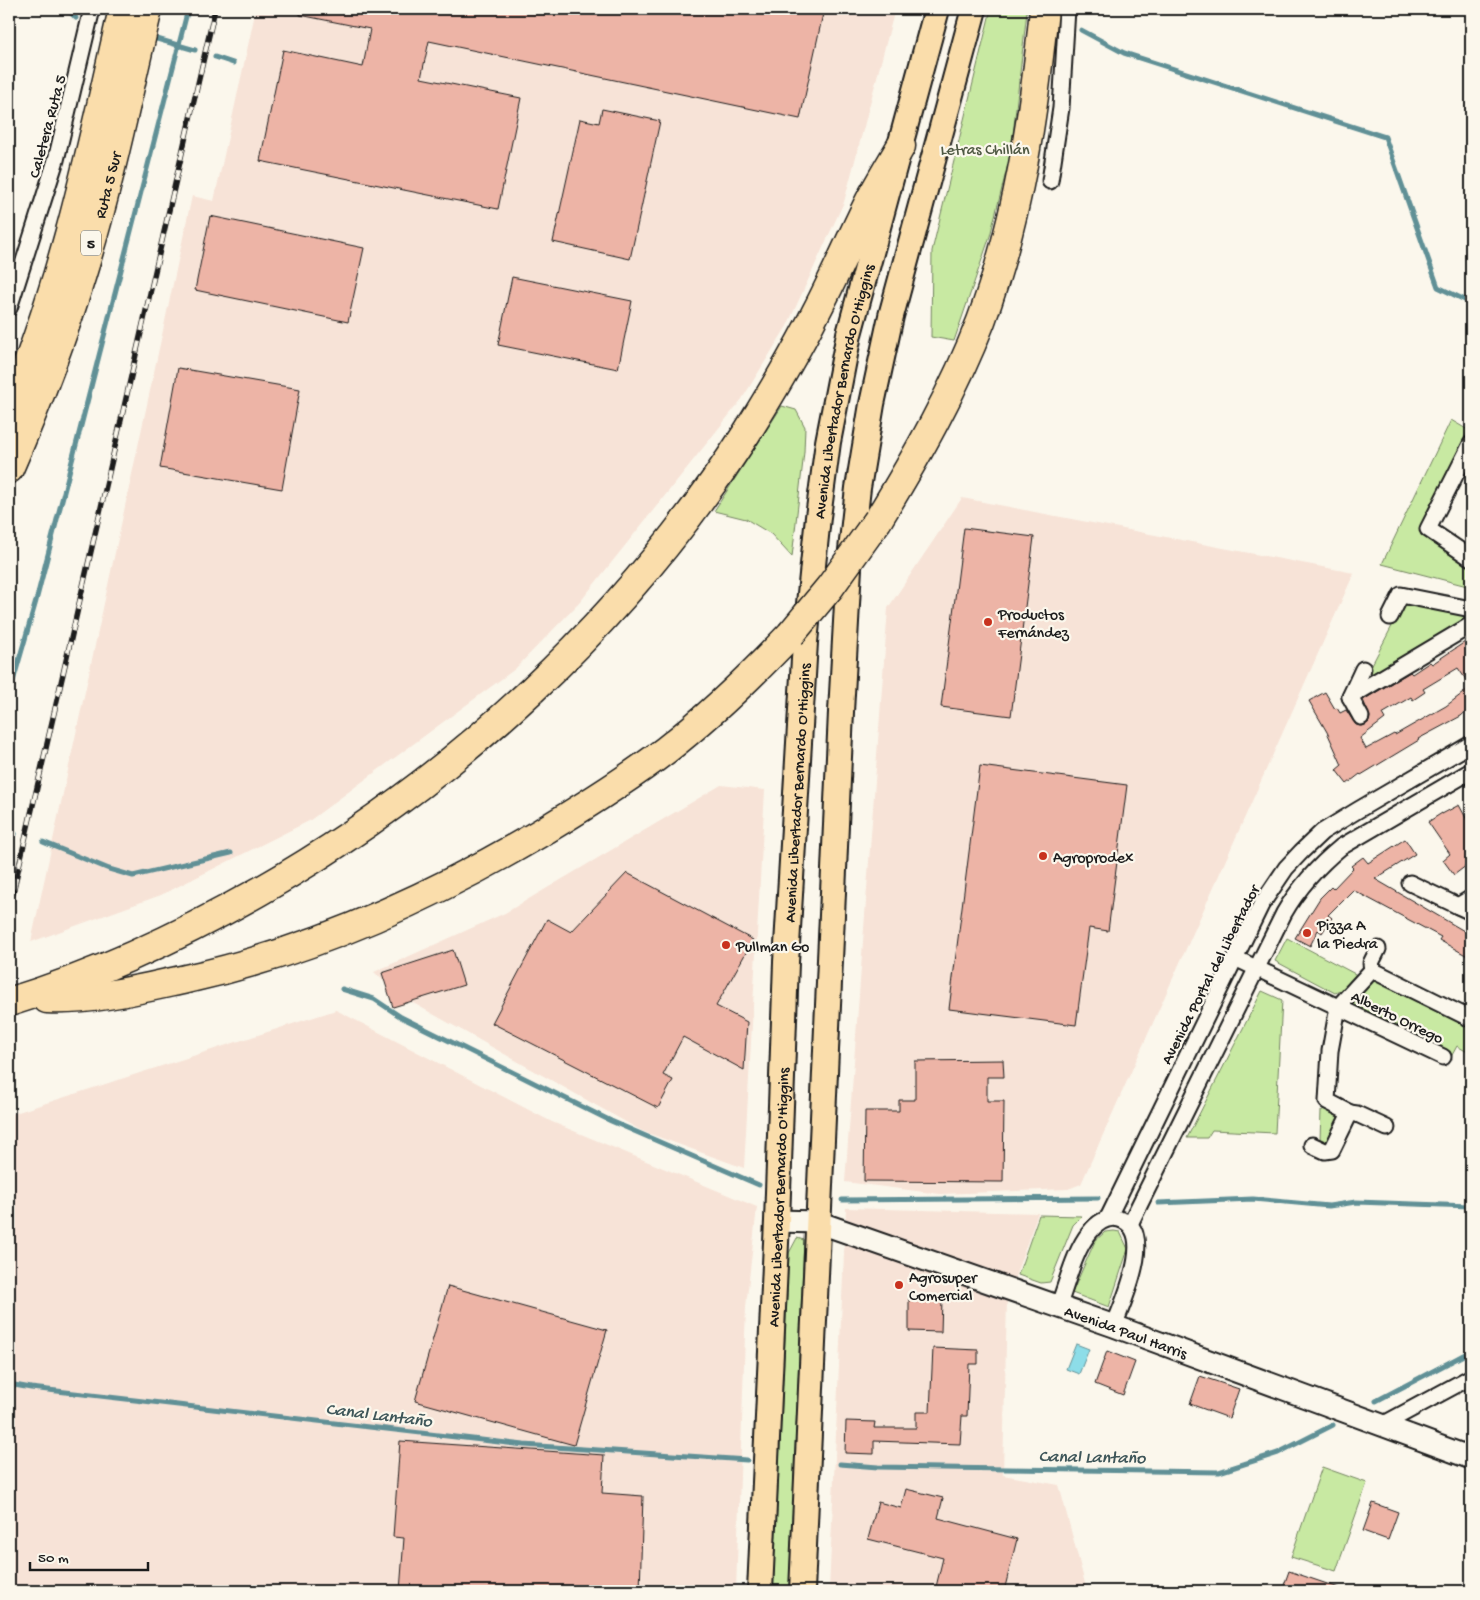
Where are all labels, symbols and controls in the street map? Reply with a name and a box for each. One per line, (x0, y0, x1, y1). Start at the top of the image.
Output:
street label: Caletera Ruta 5 (26, 73, 72, 181)
park label: Letras Chillán (940, 142, 1030, 161)
street label: Ruta 5 Sur (92, 149, 128, 221)
road number: 5 (81, 230, 101, 256)
street label: Avenida Libertador Bernardo O'Higgins (812, 262, 881, 520)
place label: Productos Fernández (997, 607, 1070, 644)
marker: Productos Fernández (982, 616, 994, 628)
street label: Avenida Libertador Bernardo O'Higgins (782, 662, 817, 923)
marker: Agroprodex (1037, 850, 1049, 862)
place label: Agroprodex (1053, 850, 1134, 869)
street label: Avenida Portal del Libertador (1159, 882, 1266, 1068)
place label: Pizza A la Piedra (1316, 918, 1379, 955)
marker: Pizza A la Piedra (1301, 927, 1313, 939)
marker: Pullman Go (720, 939, 732, 951)
place label: Pullman Go (735, 939, 809, 958)
street label: Alberto Orrego (1347, 989, 1446, 1050)
street label: Avenida Libertador Bernardo O'Higgins (766, 1066, 795, 1328)
place label: Agrosuper Comercial (909, 1270, 978, 1307)
marker: Agrosuper Comercial (893, 1279, 905, 1291)
street label: Avenida Paul Harris (1061, 1303, 1190, 1366)
water label: Canal Lantaño (324, 1400, 434, 1433)
water label: Canal Lantaño (1038, 1447, 1146, 1470)
scale bar (30, 1540, 148, 1572)
text: 50 m (38, 1550, 69, 1568)

